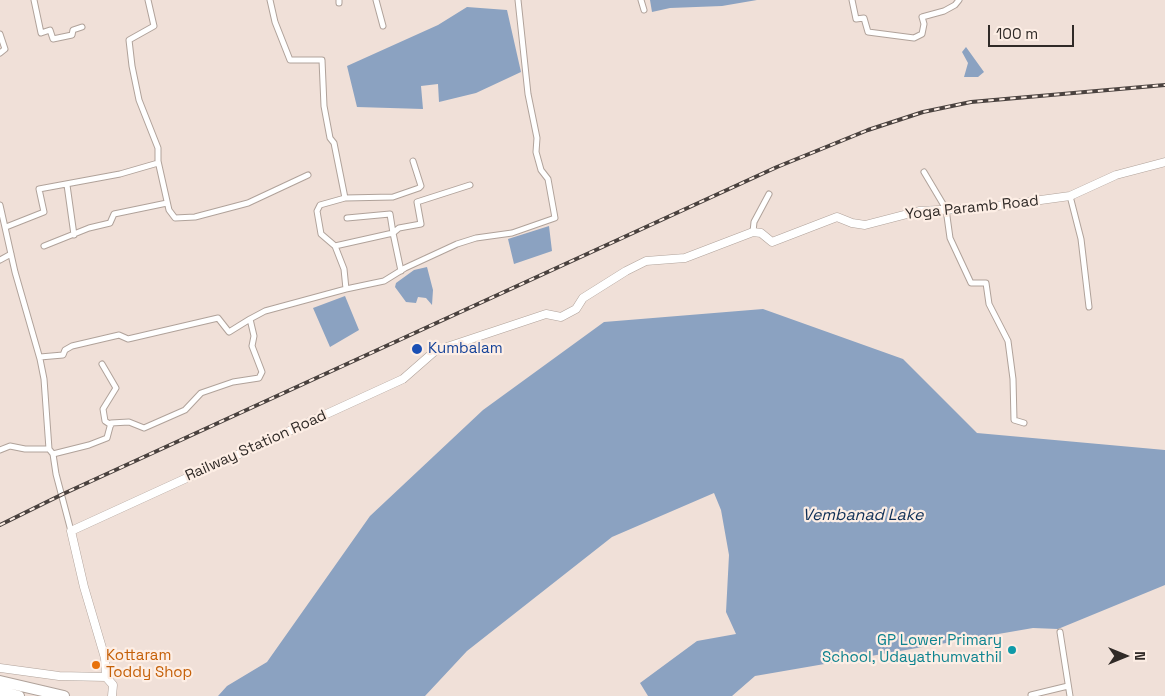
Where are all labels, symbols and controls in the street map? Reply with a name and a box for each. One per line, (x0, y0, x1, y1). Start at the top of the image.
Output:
scale bar (990, 15, 1076, 47)
text: 100 m (996, 24, 1038, 43)
street label: Yoga Paramb Road (904, 192, 1040, 224)
place label: Kumbalam (428, 340, 503, 358)
marker: Kumbalam (410, 342, 424, 356)
street label: Railway Station Road (183, 407, 329, 485)
water label: Vembanad Lake (803, 506, 923, 526)
north arrow (1100, 631, 1150, 681)
place label: GP Lower Primary School, Udayathumvathil (822, 632, 1002, 667)
marker: GP Lower Primary School, Udayathumvathil (1006, 644, 1018, 656)
place label: Kottaram Toddy Shop (106, 647, 192, 682)
text: N (1131, 651, 1149, 661)
marker: Kottaram Toddy Shop (90, 659, 102, 671)

